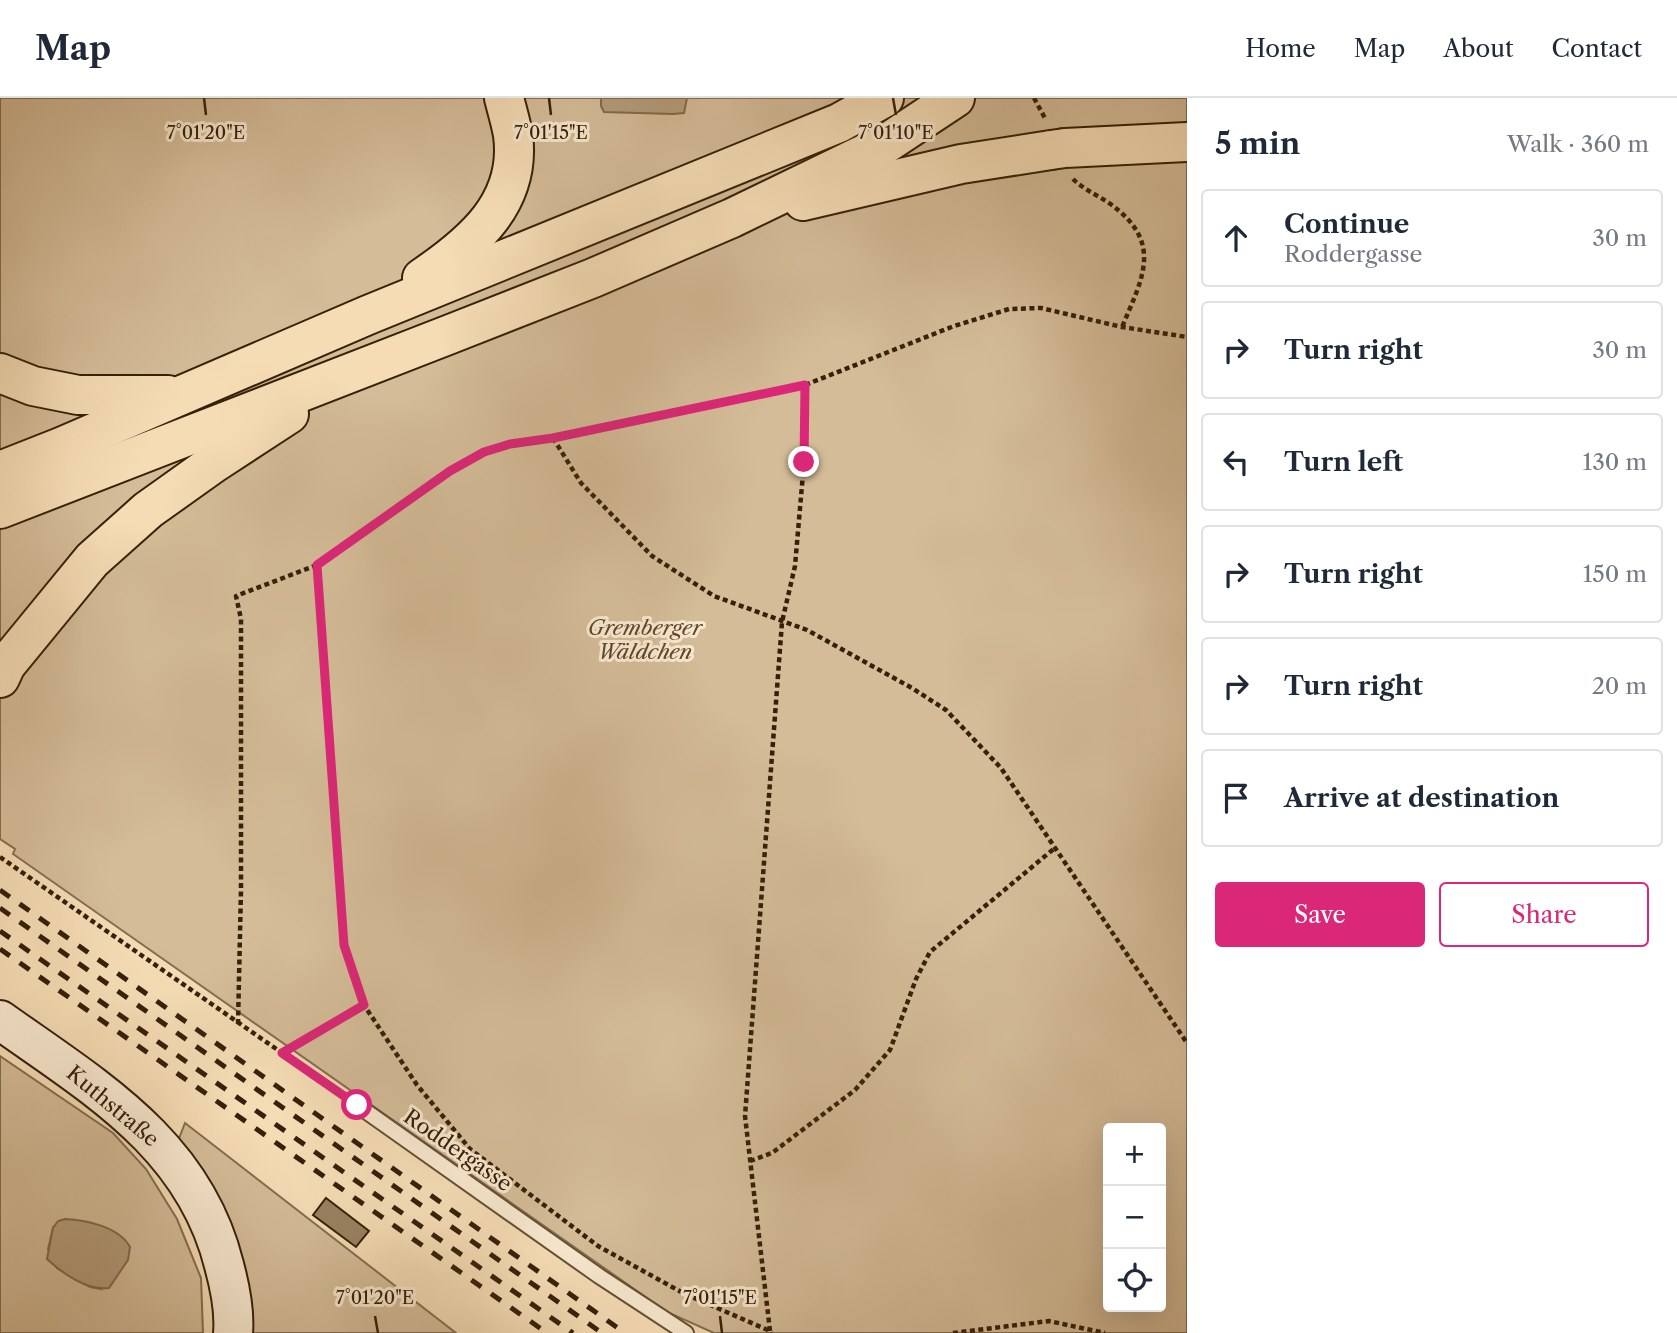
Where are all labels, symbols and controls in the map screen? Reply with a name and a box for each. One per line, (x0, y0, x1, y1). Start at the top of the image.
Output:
text: Map (35, 28, 111, 69)
text: Home (1245, 34, 1316, 63)
text: Map (1354, 34, 1405, 63)
text: About (1443, 34, 1514, 63)
text: Contact (1552, 34, 1642, 63)
text: 7°01'20"E (167, 122, 245, 144)
text: 7°01'15"E (514, 122, 588, 144)
text: 7°01'10"E (858, 122, 934, 144)
text: 5 min (1215, 125, 1300, 162)
text: Walk · 360 m (1507, 130, 1649, 158)
text: Continue (1284, 208, 1409, 240)
icon: ahead (1217, 219, 1255, 257)
text: 30 m (1592, 224, 1647, 252)
text: Roddergasse (1284, 240, 1422, 268)
icon: right (1217, 331, 1255, 369)
text: Turn right (1284, 334, 1423, 366)
text: 30 m (1592, 336, 1647, 364)
icon: left (1217, 443, 1255, 481)
route end (788, 446, 819, 477)
text: Turn left (1284, 446, 1403, 478)
text: 130 m (1583, 448, 1647, 476)
icon: right (1217, 555, 1255, 593)
text: Turn right (1284, 558, 1423, 590)
text: 150 m (1583, 560, 1647, 588)
park label: Gremberger Wäldchen (588, 615, 703, 664)
icon: right (1217, 667, 1255, 705)
text: Turn right (1284, 670, 1423, 702)
text: 20 m (1592, 672, 1647, 700)
icon: arrive (1217, 779, 1255, 817)
text: Arrive at destination (1284, 782, 1559, 814)
button: Save (1215, 882, 1425, 947)
button: Share (1439, 882, 1649, 947)
street label: Kuthstraße (62, 1060, 164, 1152)
route start (341, 1089, 372, 1120)
street label: Roddergasse (399, 1104, 517, 1196)
map controls (1103, 1123, 1166, 1312)
button: + (1103, 1123, 1166, 1186)
button: − (1103, 1186, 1166, 1249)
button: locate (1103, 1249, 1166, 1312)
text: 7°01'20"E (336, 1287, 414, 1309)
text: 7°01'15"E (683, 1287, 757, 1309)

